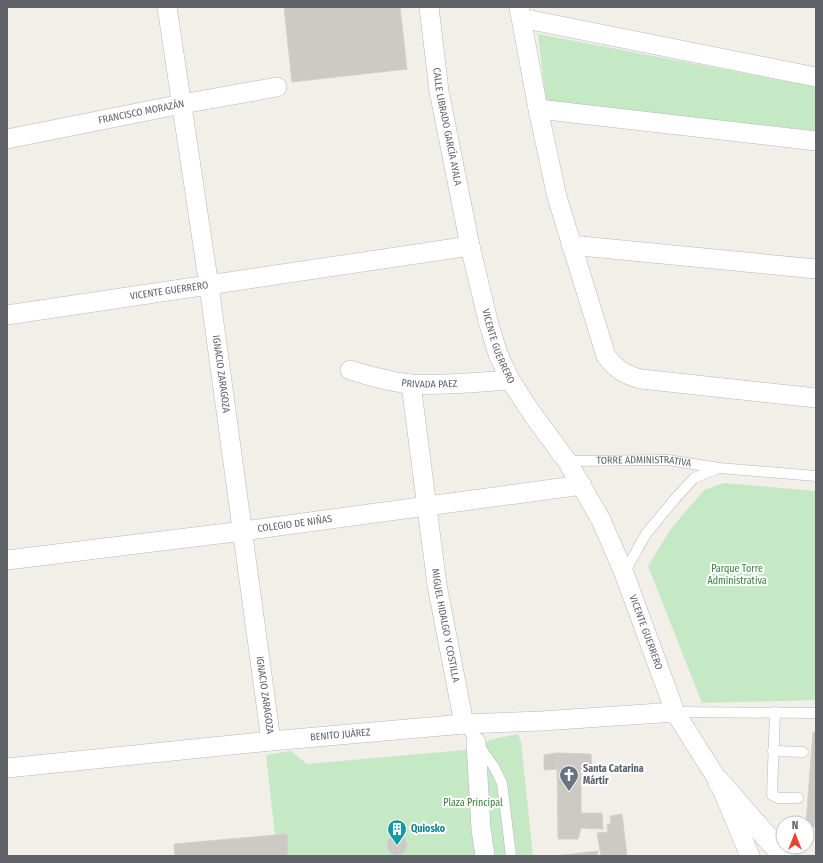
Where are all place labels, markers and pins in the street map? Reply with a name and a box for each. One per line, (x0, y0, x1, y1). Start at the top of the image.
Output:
place label: Santa Catarina Mártir (583, 763, 644, 787)
church icon: Santa Catarina Mártir (558, 764, 580, 792)
building icon: Quiosko (386, 818, 408, 846)
place label: Quiosko (411, 823, 446, 835)

